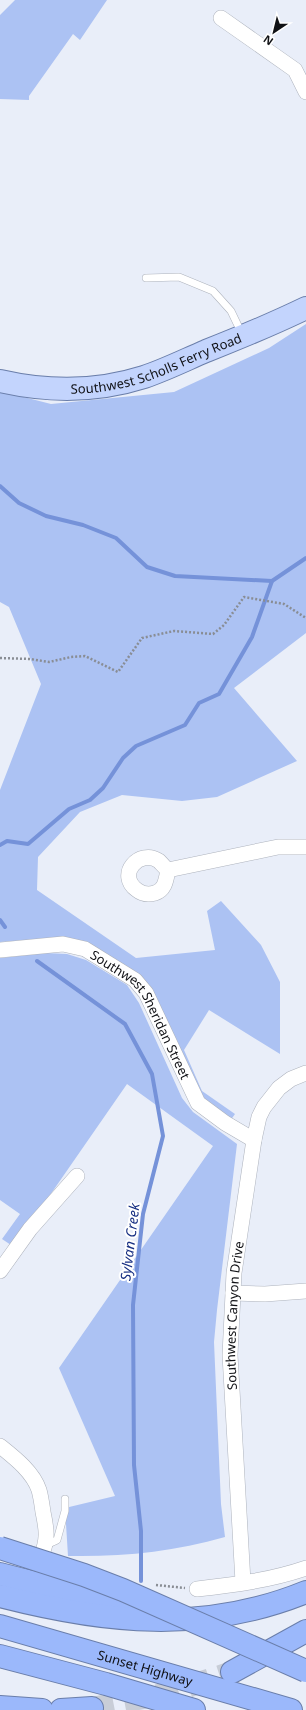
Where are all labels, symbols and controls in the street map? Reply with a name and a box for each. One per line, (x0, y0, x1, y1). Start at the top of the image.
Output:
north arrow (254, 12, 294, 52)
text: N (260, 32, 276, 49)
street label: Southwest Scholls Ferry Road (70, 329, 244, 398)
street label: Southwest Sheridan Street (87, 946, 195, 1082)
water label: Sylvan Creek (115, 1201, 144, 1282)
street label: Southwest Canyon Drive (221, 1240, 248, 1391)
street label: Sunset Highway (95, 1646, 195, 1690)

